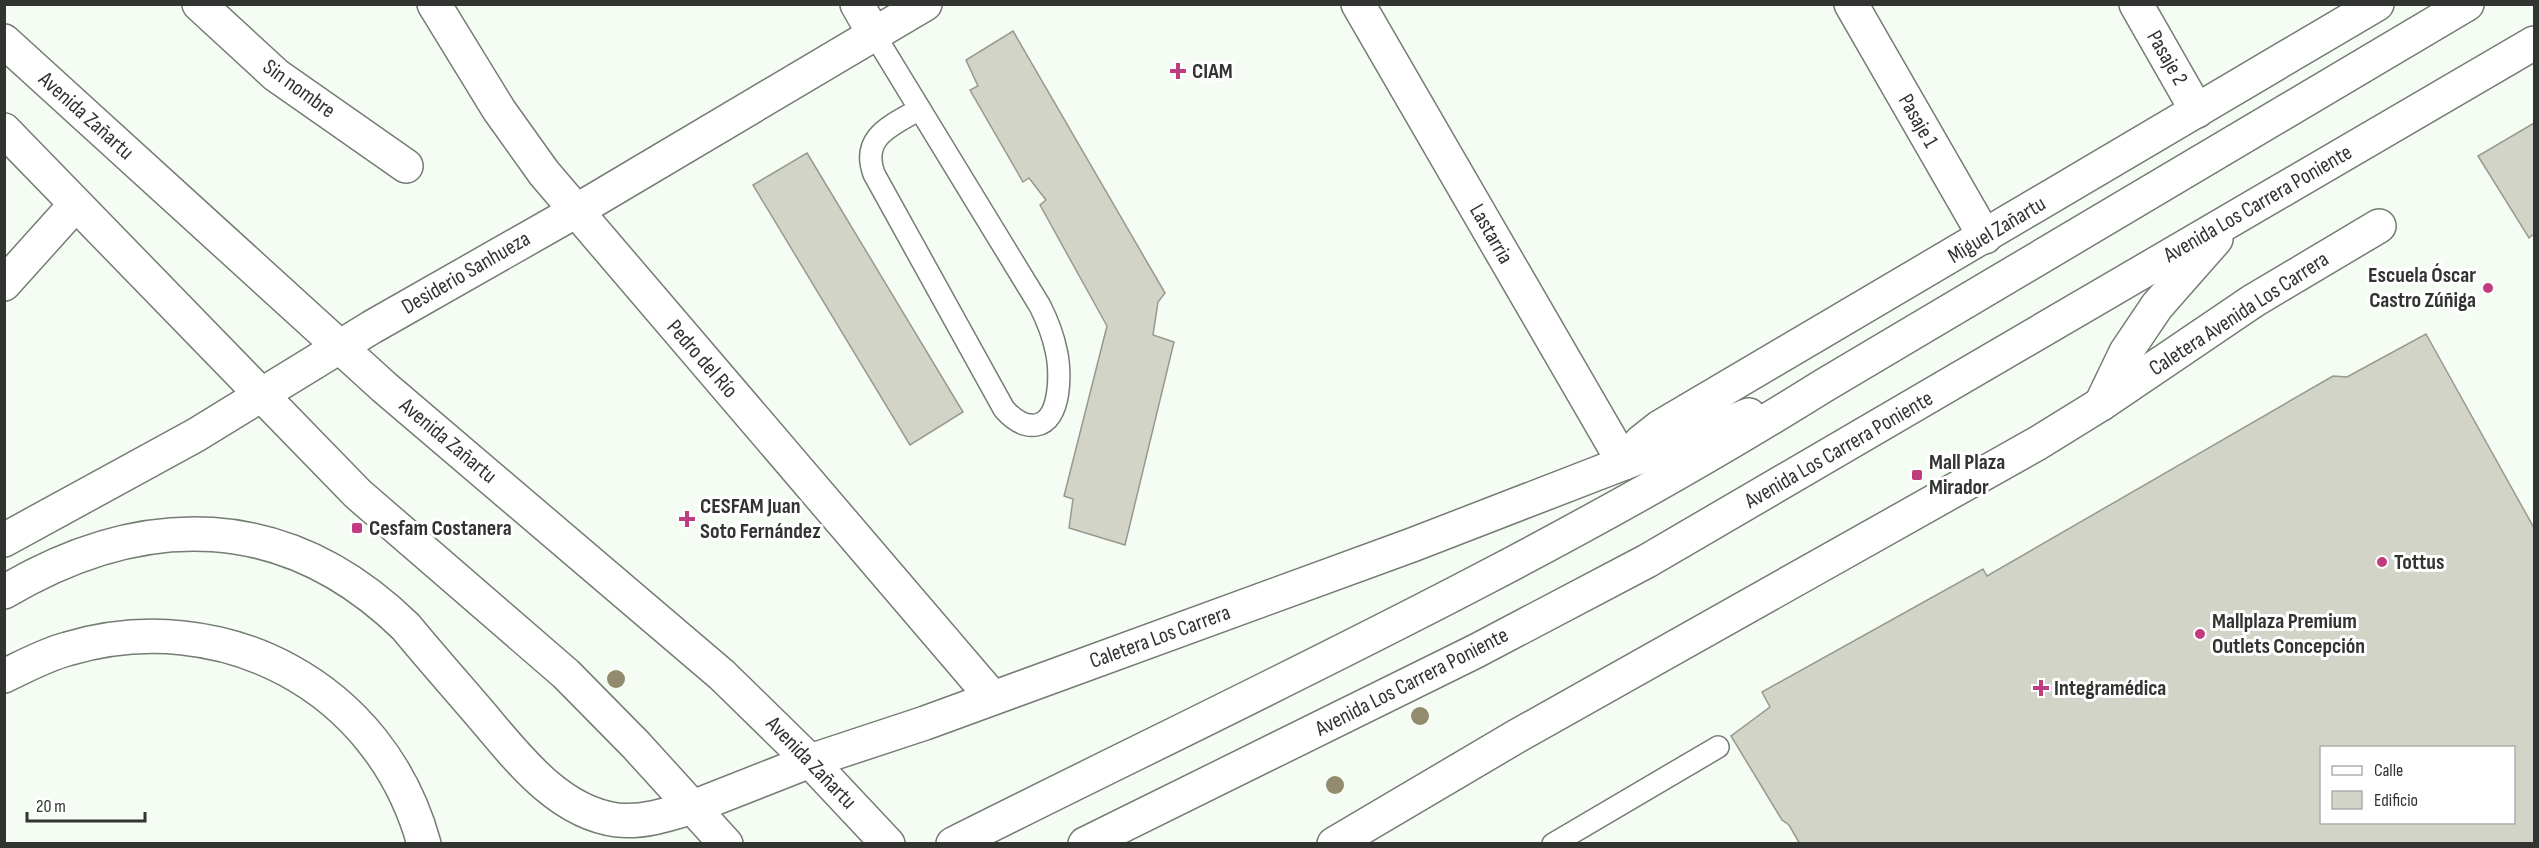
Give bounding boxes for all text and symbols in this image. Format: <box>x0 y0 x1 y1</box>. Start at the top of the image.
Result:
street label: Pasaje 2 <box>2141 26 2193 90</box>
street label: Sin nombre <box>257 54 341 124</box>
place label: CIAM <box>1192 58 1233 85</box>
marker: CIAM <box>1169 62 1187 80</box>
street label: Avenida Zañartu <box>32 66 139 166</box>
street label: Pasaje 1 <box>1892 89 1944 153</box>
street label: Avenida Los Carrera Poniente <box>2158 139 2357 269</box>
street label: Miguel Zañartu <box>1943 190 2051 270</box>
street label: Lastarria <box>1463 199 1519 269</box>
street label: Desiderio Sanhueza <box>397 225 535 321</box>
street label: Caletera Avenida Los Carrera <box>2144 246 2334 382</box>
place label: Escuela Óscar Castro Zúñiga <box>2368 262 2476 314</box>
marker: Escuela Óscar Castro Zúñiga <box>2481 281 2495 295</box>
street label: Pedro del Río <box>661 314 743 404</box>
street label: Avenida Los Carrera Poniente <box>1739 385 1938 515</box>
street label: Avenida Zañartu <box>393 392 502 489</box>
place label: Mall Plaza Mirador <box>1929 449 2005 501</box>
marker: Mall Plaza Mirador <box>1910 468 1924 482</box>
place label: CESFAM Juan Soto Fernández <box>700 493 821 545</box>
marker: CESFAM Juan Soto Fernández <box>678 510 696 528</box>
place label: Cesfam Costanera <box>369 515 512 542</box>
marker: Cesfam Costanera <box>350 521 364 535</box>
place label: Tottus <box>2394 549 2444 576</box>
marker: Tottus <box>2375 555 2389 569</box>
street label: Caletera Los Carrera <box>1086 599 1234 675</box>
place label: Mallplaza Premium Outlets Concepción <box>2212 608 2365 660</box>
street label: Avenida Los Carrera Poniente <box>1310 622 1513 743</box>
marker: Mallplaza Premium Outlets Concepción <box>2193 627 2207 641</box>
place label: Integramédica <box>2054 675 2166 702</box>
marker: Integramédica <box>2032 679 2050 697</box>
street label: Avenida Zañartu <box>759 710 862 815</box>
legend <box>2320 746 2515 824</box>
text: Calle <box>2374 760 2403 781</box>
scale bar <box>27 785 146 823</box>
text: Edificio <box>2374 790 2418 811</box>
text: 20 m <box>36 796 66 817</box>

